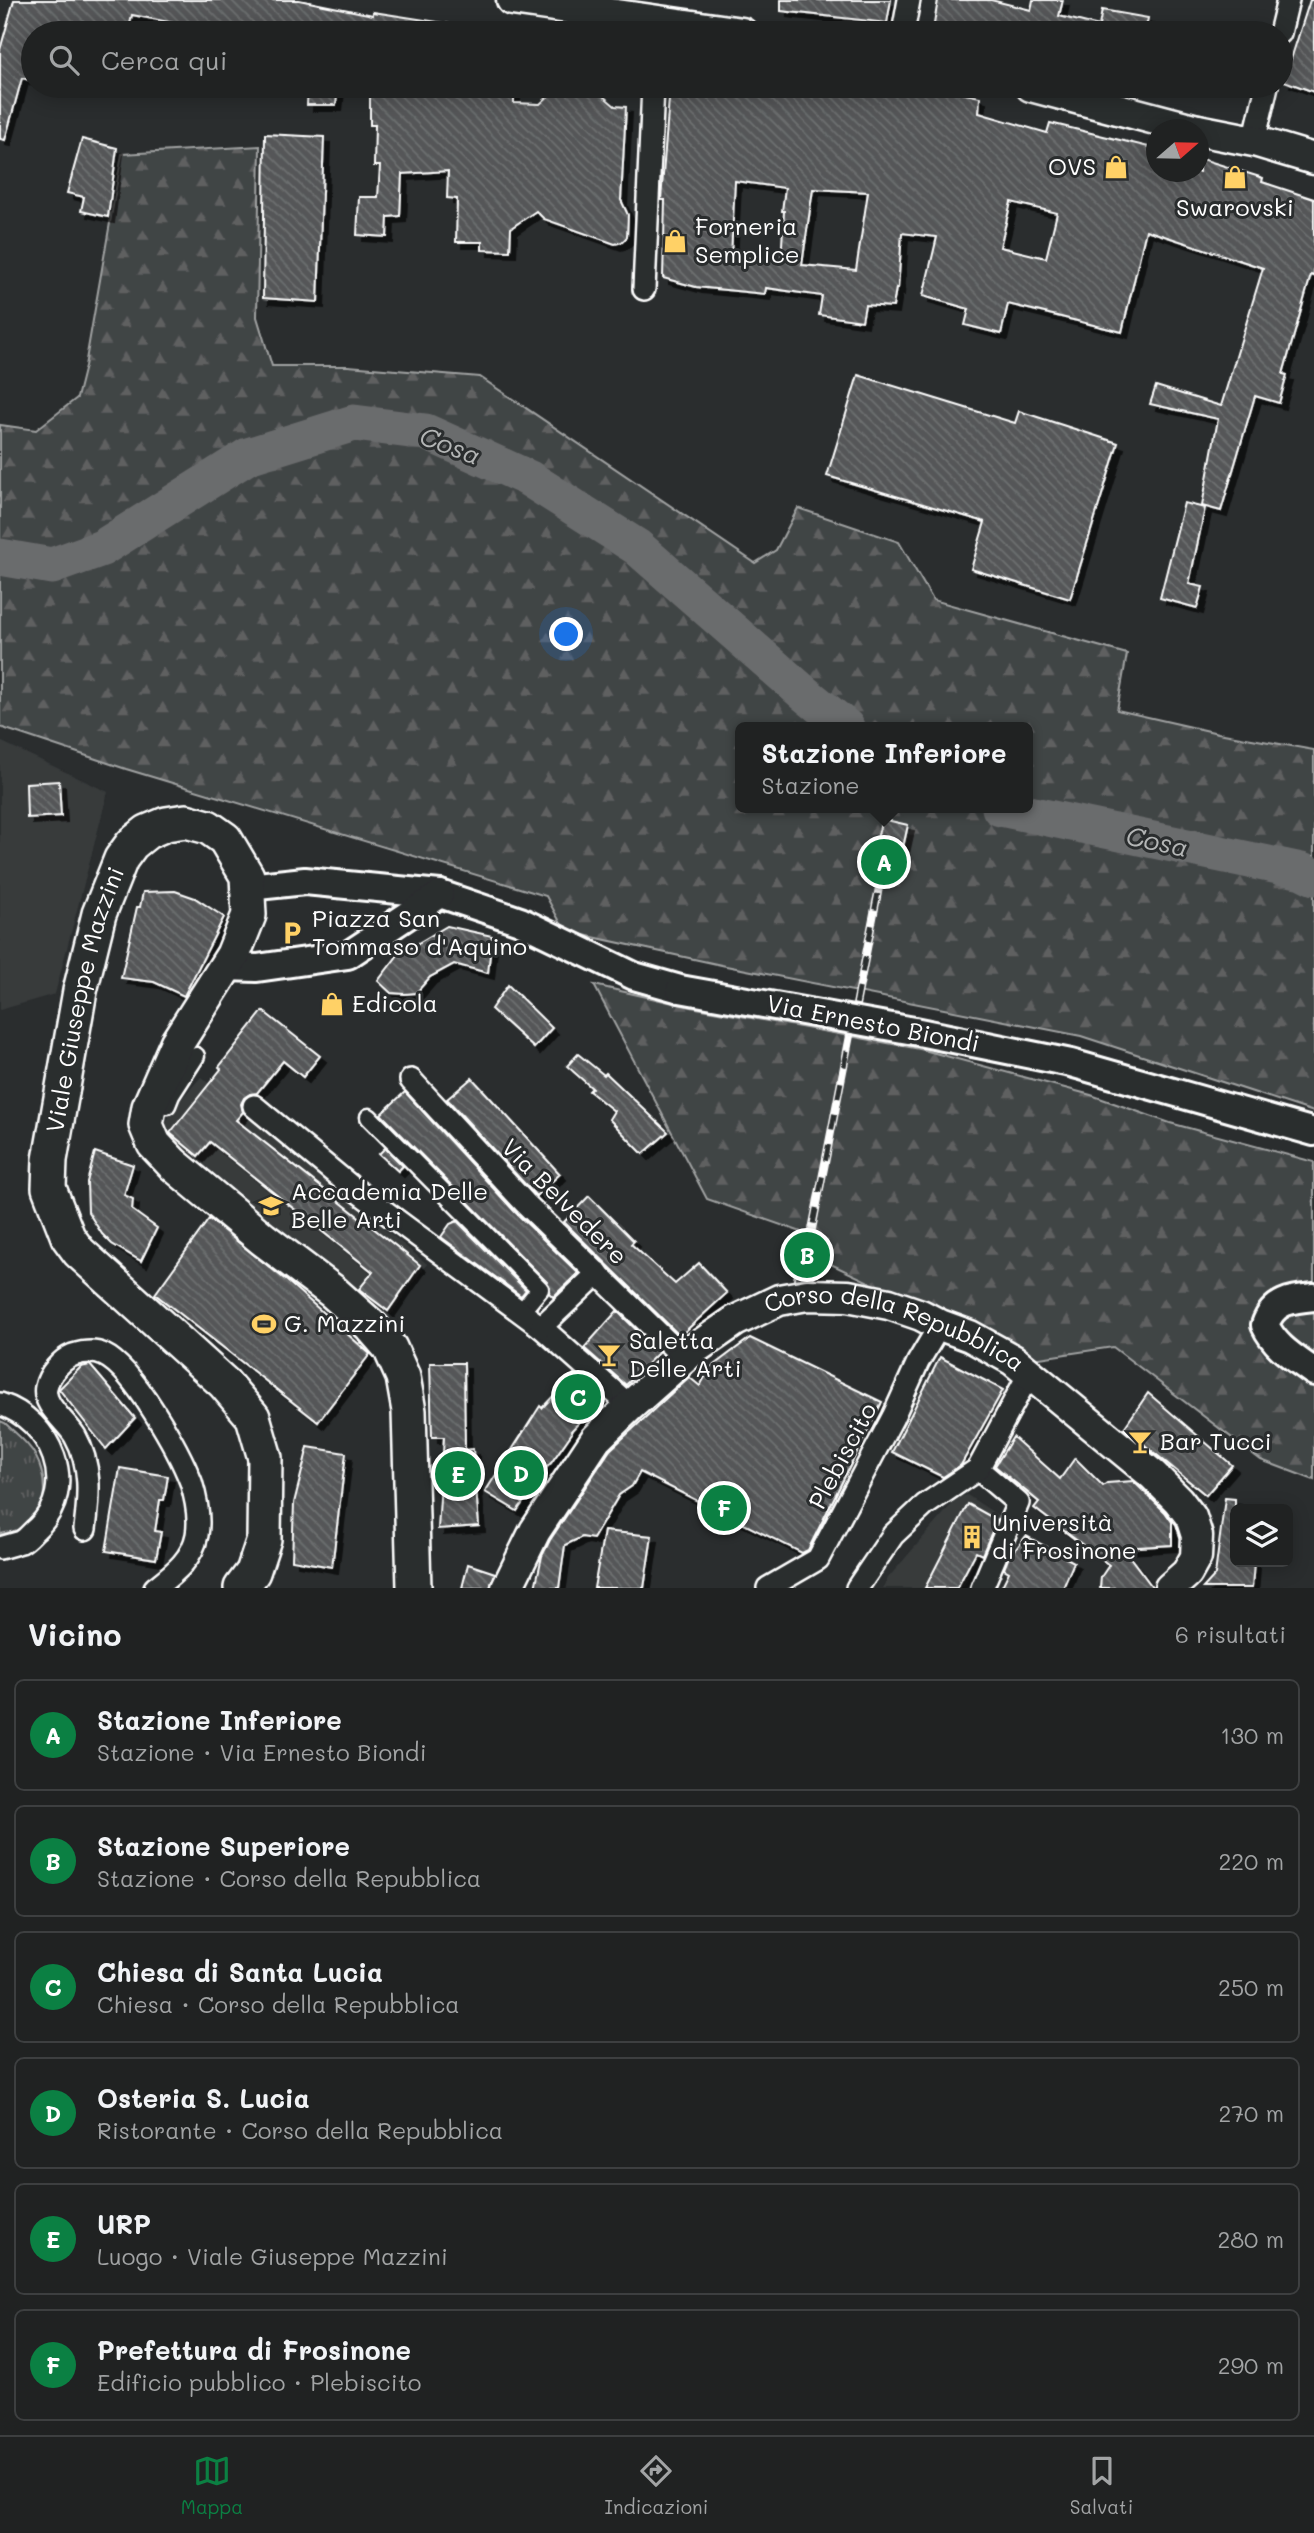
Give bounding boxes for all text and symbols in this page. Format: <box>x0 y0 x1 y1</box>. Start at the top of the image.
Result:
search box <box>21 21 1293 98</box>
icon: search <box>45 41 83 79</box>
text: Cerca qui <box>101 43 227 77</box>
north arrow <box>1146 119 1209 182</box>
place label: OVS <box>1048 150 1096 181</box>
shop icon: OVS <box>1102 153 1130 181</box>
shop icon: Swarovski <box>1221 163 1249 191</box>
place label: Swarovski <box>1176 191 1294 222</box>
place label: Forneria Semplice <box>695 210 800 269</box>
shop icon: Forneria Semplice <box>661 227 689 255</box>
water label: Cosa <box>415 418 486 472</box>
your location <box>549 617 583 651</box>
popup <box>735 722 1033 813</box>
text: Stazione Inferiore <box>762 736 1006 770</box>
text: Stazione <box>762 770 859 800</box>
water label: Cosa <box>1123 818 1191 864</box>
pin: A <box>861 836 907 888</box>
street label: Viale Giuseppe Mazzini <box>38 862 130 1135</box>
place label: Piazza San Tommaso d'Aquino <box>312 902 527 961</box>
parking icon: Piazza San Tommaso d'Aquino <box>278 919 306 947</box>
place label: Edicola <box>352 987 438 1018</box>
street label: Via Ernesto Biondi <box>764 987 982 1058</box>
shop icon: Edicola <box>318 990 346 1018</box>
street label: Via Belvedere <box>496 1131 635 1270</box>
place label: Accademia Delle Belle Arti <box>291 1175 488 1234</box>
school or university icon: Accademia Delle Belle Arti <box>257 1192 285 1220</box>
pin: B <box>784 1229 830 1281</box>
street label: Corso della Repubblica <box>758 1278 1032 1377</box>
place label: G. Mazzini <box>284 1307 405 1338</box>
sports icon: G. Mazzini <box>250 1310 278 1338</box>
place label: Saletta Delle Arti <box>629 1324 742 1383</box>
bar icon: Saletta Delle Arti <box>595 1341 623 1369</box>
pin: C <box>555 1371 601 1423</box>
street label: Plebiscito <box>801 1397 883 1514</box>
place label: Bar Tucci <box>1160 1425 1272 1456</box>
bar icon: Bar Tucci <box>1126 1428 1154 1456</box>
pin: D <box>498 1447 544 1499</box>
pin: E <box>435 1448 481 1500</box>
pin: F <box>701 1482 747 1534</box>
map controls <box>1230 1504 1293 1567</box>
button: layers <box>1230 1504 1293 1567</box>
place label: Università di Frosinone <box>992 1506 1137 1565</box>
building icon: Università di Frosinone <box>958 1523 986 1551</box>
text: Vicino <box>28 1614 122 1654</box>
text: 6 risultati <box>1175 1619 1286 1649</box>
text: Stazione Inferiore <box>97 1703 342 1737</box>
text: A <box>45 1720 61 1750</box>
text: 130 m <box>1220 1720 1284 1750</box>
text: Stazione · Via Ernesto Biondi <box>97 1737 426 1767</box>
text: Stazione Superiore <box>97 1829 350 1863</box>
text: B <box>45 1846 61 1876</box>
text: 220 m <box>1218 1846 1284 1876</box>
text: Stazione · Corso della Repubblica <box>97 1863 481 1893</box>
text: Chiesa di Santa Lucia <box>97 1955 383 1989</box>
text: C <box>44 1972 62 2002</box>
text: 250 m <box>1218 1972 1284 2002</box>
text: Chiesa · Corso della Repubblica <box>97 1989 459 2019</box>
text: Osteria S. Lucia <box>97 2081 310 2115</box>
text: D <box>45 2098 61 2128</box>
text: 270 m <box>1219 2098 1284 2128</box>
text: Ristorante · Corso della Repubblica <box>97 2115 503 2145</box>
text: URP <box>97 2207 151 2241</box>
text: E <box>46 2224 60 2254</box>
text: 280 m <box>1217 2224 1284 2254</box>
text: Luogo · Viale Giuseppe Mazzini <box>97 2241 448 2271</box>
text: Prefettura di Frosinone <box>97 2333 411 2367</box>
text: F <box>46 2350 60 2380</box>
text: 290 m <box>1218 2350 1284 2380</box>
text: Edificio pubblico · Plebiscito <box>97 2367 421 2397</box>
tab: Mappa <box>181 2452 243 2519</box>
tab: Indicazioni <box>605 2452 708 2519</box>
tab: Salvati <box>1070 2452 1133 2519</box>

